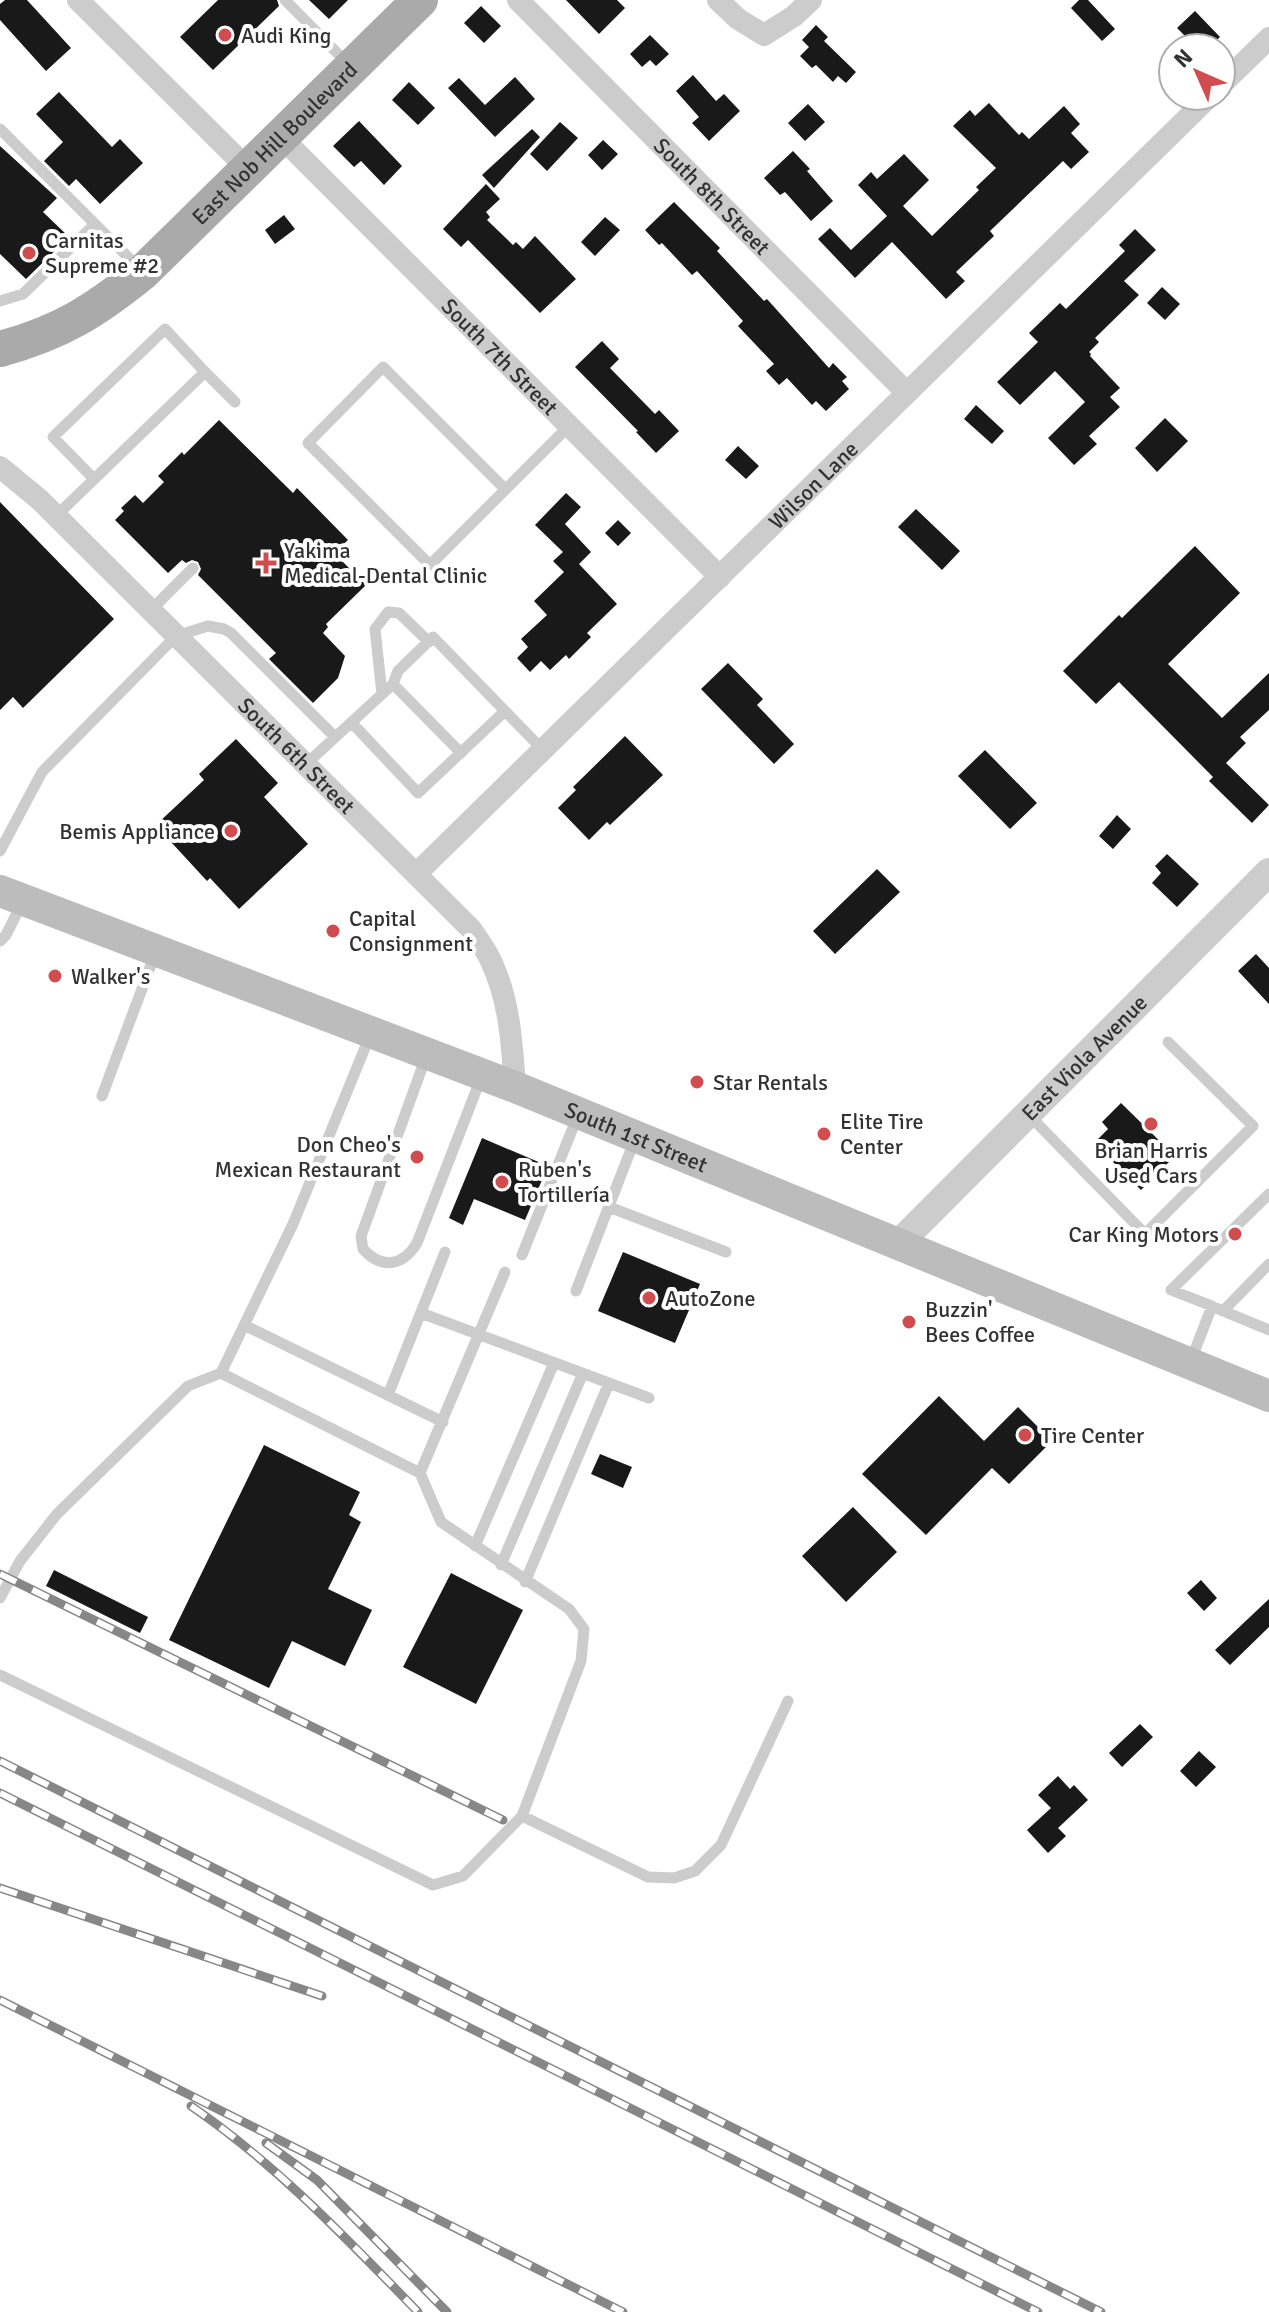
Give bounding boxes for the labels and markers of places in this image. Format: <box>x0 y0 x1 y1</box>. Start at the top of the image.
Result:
place label: Audi King <box>241 22 331 49</box>
marker: Audi King <box>216 26 234 44</box>
place label: Carnitas Supreme #2 <box>45 227 159 279</box>
marker: Carnitas Supreme #2 <box>20 244 38 262</box>
place label: Yakima Medical-Dental Clinic <box>284 537 487 589</box>
marker: Yakima Medical-Dental Clinic <box>255 552 277 574</box>
place label: Bemis Appliance <box>59 818 215 845</box>
marker: Bemis Appliance <box>222 822 240 840</box>
place label: Capital Consignment <box>349 905 473 957</box>
marker: Capital Consignment <box>324 922 342 940</box>
place label: Walker's <box>71 963 150 990</box>
marker: Walker's <box>46 967 64 985</box>
place label: Star Rentals <box>713 1069 828 1096</box>
marker: Star Rentals <box>688 1073 706 1091</box>
place label: Elite Tire Center <box>840 1108 923 1160</box>
marker: Brian Harris Used Cars <box>1142 1115 1160 1133</box>
marker: Elite Tire Center <box>815 1125 833 1143</box>
place label: Don Cheo's Mexican Restaurant <box>214 1131 401 1183</box>
place label: Brian Harris Used Cars <box>1094 1137 1208 1189</box>
marker: Don Cheo's Mexican Restaurant <box>408 1148 426 1166</box>
place label: Ruben's Tortillería <box>518 1156 610 1208</box>
marker: Ruben's Tortillería <box>493 1173 511 1191</box>
place label: Car King Motors <box>1069 1221 1219 1248</box>
marker: Car King Motors <box>1226 1225 1244 1243</box>
place label: AutoZone <box>665 1285 755 1312</box>
marker: AutoZone <box>640 1289 658 1307</box>
place label: Buzzin' Bees Coffee <box>925 1296 1035 1348</box>
marker: Buzzin' Bees Coffee <box>900 1313 918 1331</box>
place label: Tire Center <box>1041 1422 1144 1449</box>
marker: Tire Center <box>1016 1426 1034 1444</box>

